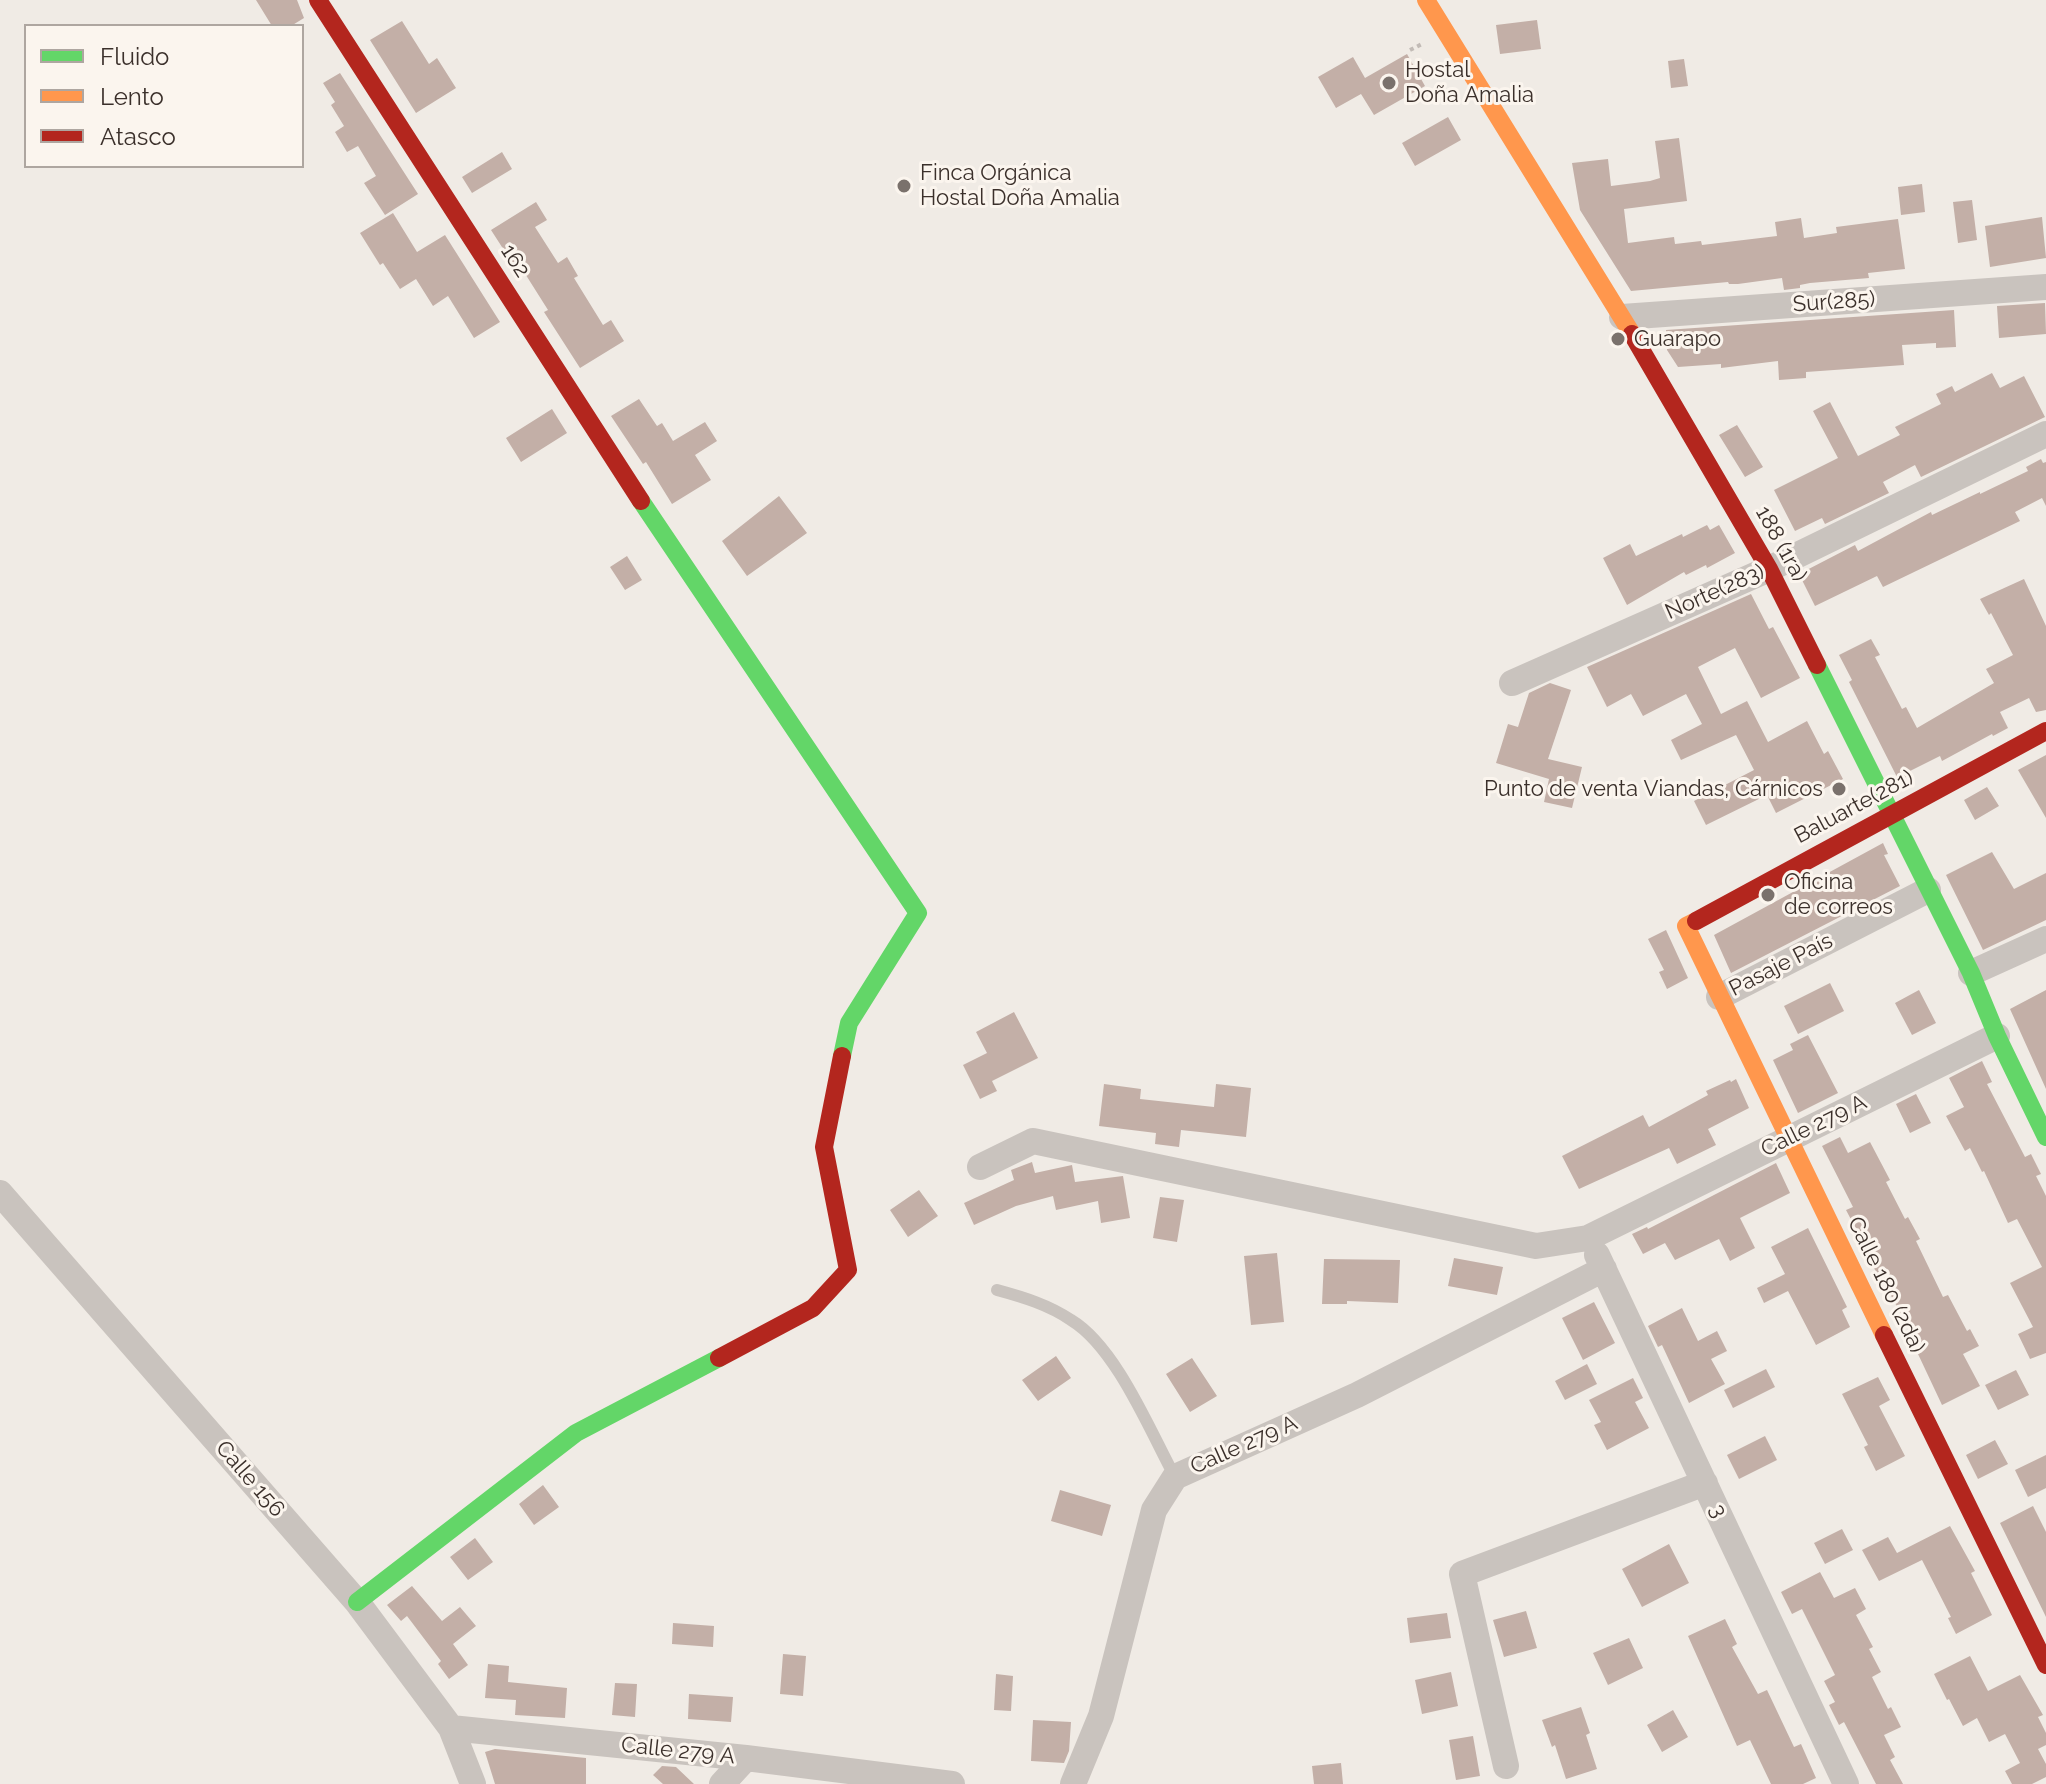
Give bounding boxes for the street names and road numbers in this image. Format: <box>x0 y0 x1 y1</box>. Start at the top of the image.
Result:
street label: 162 <box>495 239 535 283</box>
street label: Sur(285) <box>1792 286 1876 318</box>
street label: 188 (1ra) <box>1750 502 1812 586</box>
street label: Norte(283) <box>1661 558 1769 626</box>
street label: Baluarte(281) <box>1790 765 1918 849</box>
street label: Pasaje País <box>1725 928 1837 1002</box>
street label: Calle 279 A <box>1757 1089 1871 1163</box>
street label: Calle 180 (2da) <box>1842 1213 1930 1357</box>
street label: Calle 279 A <box>1187 1410 1301 1480</box>
street label: Calle 156 <box>210 1436 290 1522</box>
street label: 3 <box>1704 1500 1732 1522</box>
street label: Calle 279 A <box>620 1732 736 1770</box>

